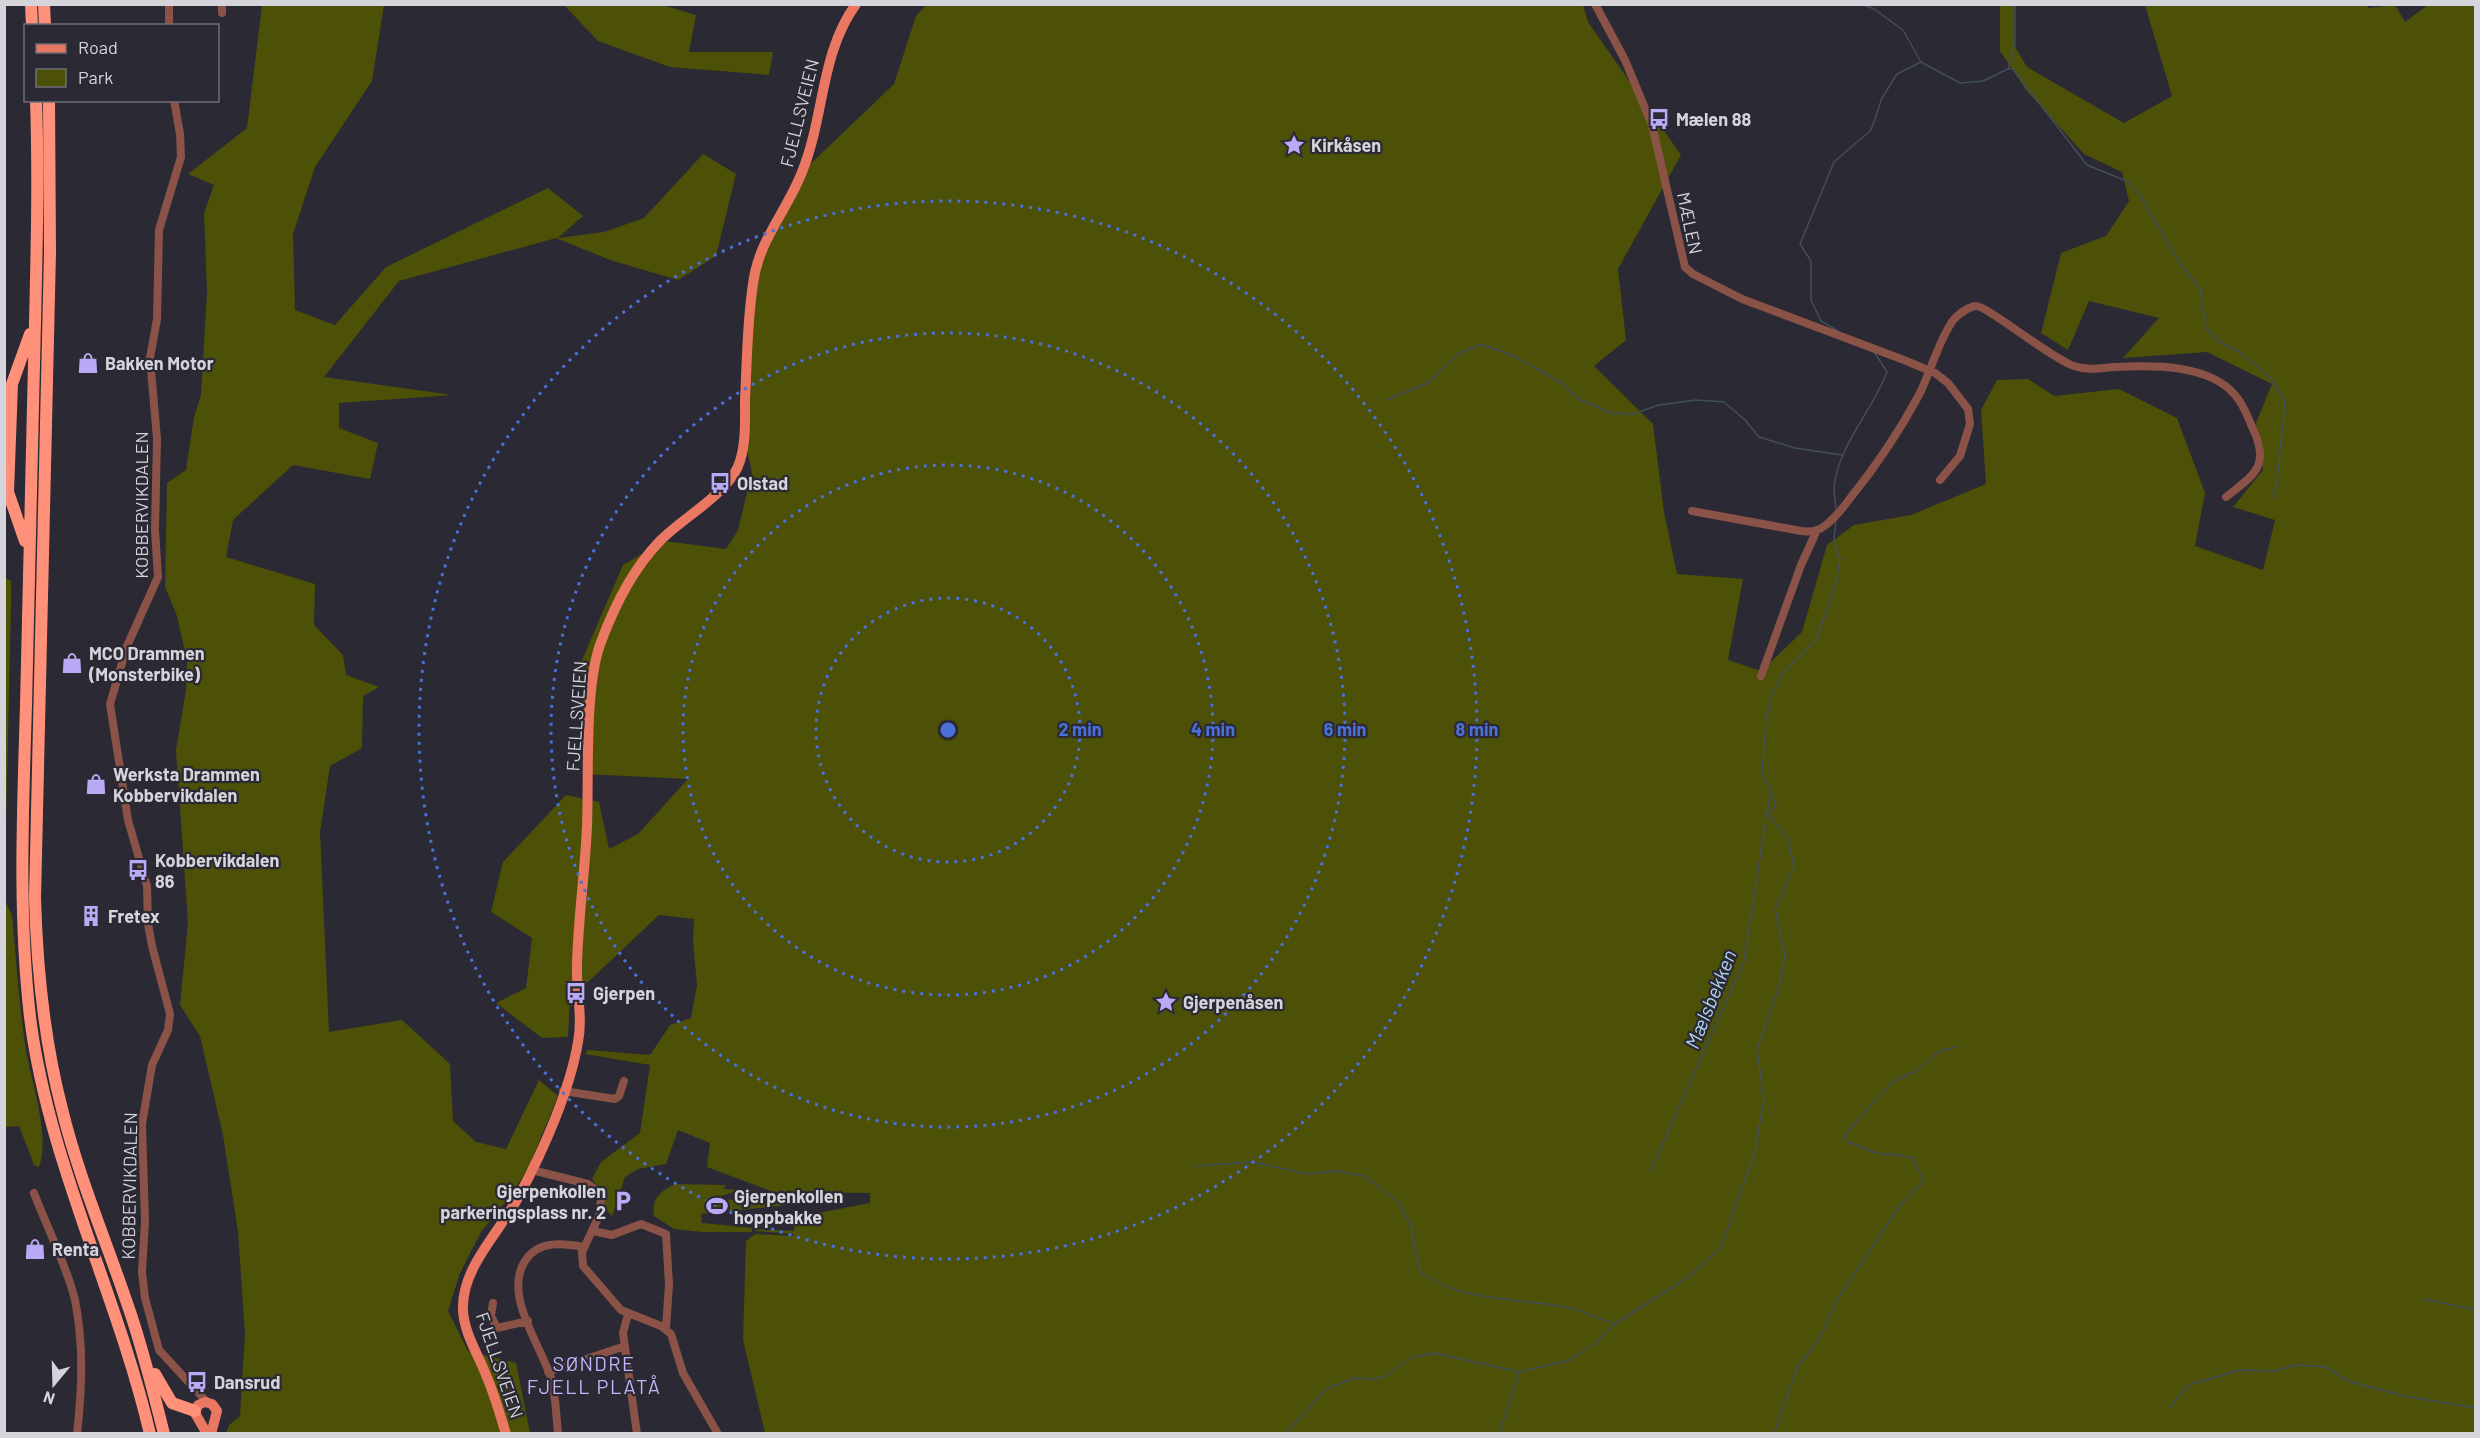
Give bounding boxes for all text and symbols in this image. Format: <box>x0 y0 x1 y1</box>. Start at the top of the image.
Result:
legend <box>24 24 219 102</box>
text: Road <box>78 36 118 58</box>
street label: FJELLSVEIEN <box>775 57 823 169</box>
text: Park <box>78 66 113 88</box>
bus stop icon: Mælen 88 <box>1647 107 1671 131</box>
place label: Mælen 88 <box>1676 108 1751 130</box>
place icon: Kirkåsen <box>1282 133 1306 157</box>
place label: Kirkåsen <box>1311 134 1381 156</box>
street label: MÆLEN <box>1673 190 1707 256</box>
shop icon: Bakken Motor <box>76 351 100 375</box>
place label: Bakken Motor <box>105 352 214 374</box>
street label: KOBBERVIKDALEN <box>130 431 152 579</box>
bus stop icon: Olstad <box>708 471 732 495</box>
place label: Olstad <box>737 472 788 494</box>
place label: MCO Drammen (Monsterbike) <box>88 642 205 685</box>
shop icon: MCO Drammen (Monsterbike) <box>60 651 84 675</box>
street label: FJELLSVEIEN <box>561 660 591 772</box>
text: 2 min <box>1058 718 1102 740</box>
text: 4 min <box>1191 718 1235 740</box>
text: 6 min <box>1324 718 1366 740</box>
text: 8 min <box>1456 718 1498 740</box>
centre of rings <box>938 720 958 740</box>
place label: Werksta Drammen Kobbervikdalen <box>113 763 260 806</box>
shop icon: Werksta Drammen Kobbervikdalen <box>84 772 108 796</box>
place label: Kobbervikdalen 86 <box>155 849 279 892</box>
bus stop icon: Kobbervikdalen 86 <box>126 858 150 882</box>
building icon: Fretex <box>79 904 103 928</box>
place label: Fretex <box>108 905 160 927</box>
water label: Mælsbekken <box>1679 946 1741 1052</box>
bus stop icon: Gjerpen <box>564 981 588 1005</box>
place label: Gjerpen <box>593 982 655 1004</box>
place icon: Gjerpenåsen <box>1154 990 1178 1014</box>
place label: Gjerpenåsen <box>1183 991 1283 1013</box>
street label: KOBBERVIKDALEN <box>117 1112 141 1260</box>
place label: Gjerpenkollen parkeringsplass nr. 2 <box>440 1180 606 1223</box>
place label: Gjerpenkollen hoppbakke <box>734 1185 843 1228</box>
parking icon: Gjerpenkollen parkeringsplass nr. 2 <box>611 1189 635 1213</box>
sports icon: Gjerpenkollen hoppbakke <box>705 1194 729 1218</box>
shop icon: Renta <box>23 1237 47 1261</box>
place label: Renta <box>52 1238 99 1260</box>
street label: FJELLSVEIEN <box>472 1309 528 1421</box>
district label: SØNDRE FJELL PLATÅ <box>527 1351 661 1398</box>
north arrow <box>24 1354 84 1414</box>
bus stop icon: Dansrud <box>185 1370 209 1394</box>
place label: Dansrud <box>214 1371 280 1393</box>
text: N <box>41 1388 57 1409</box>

